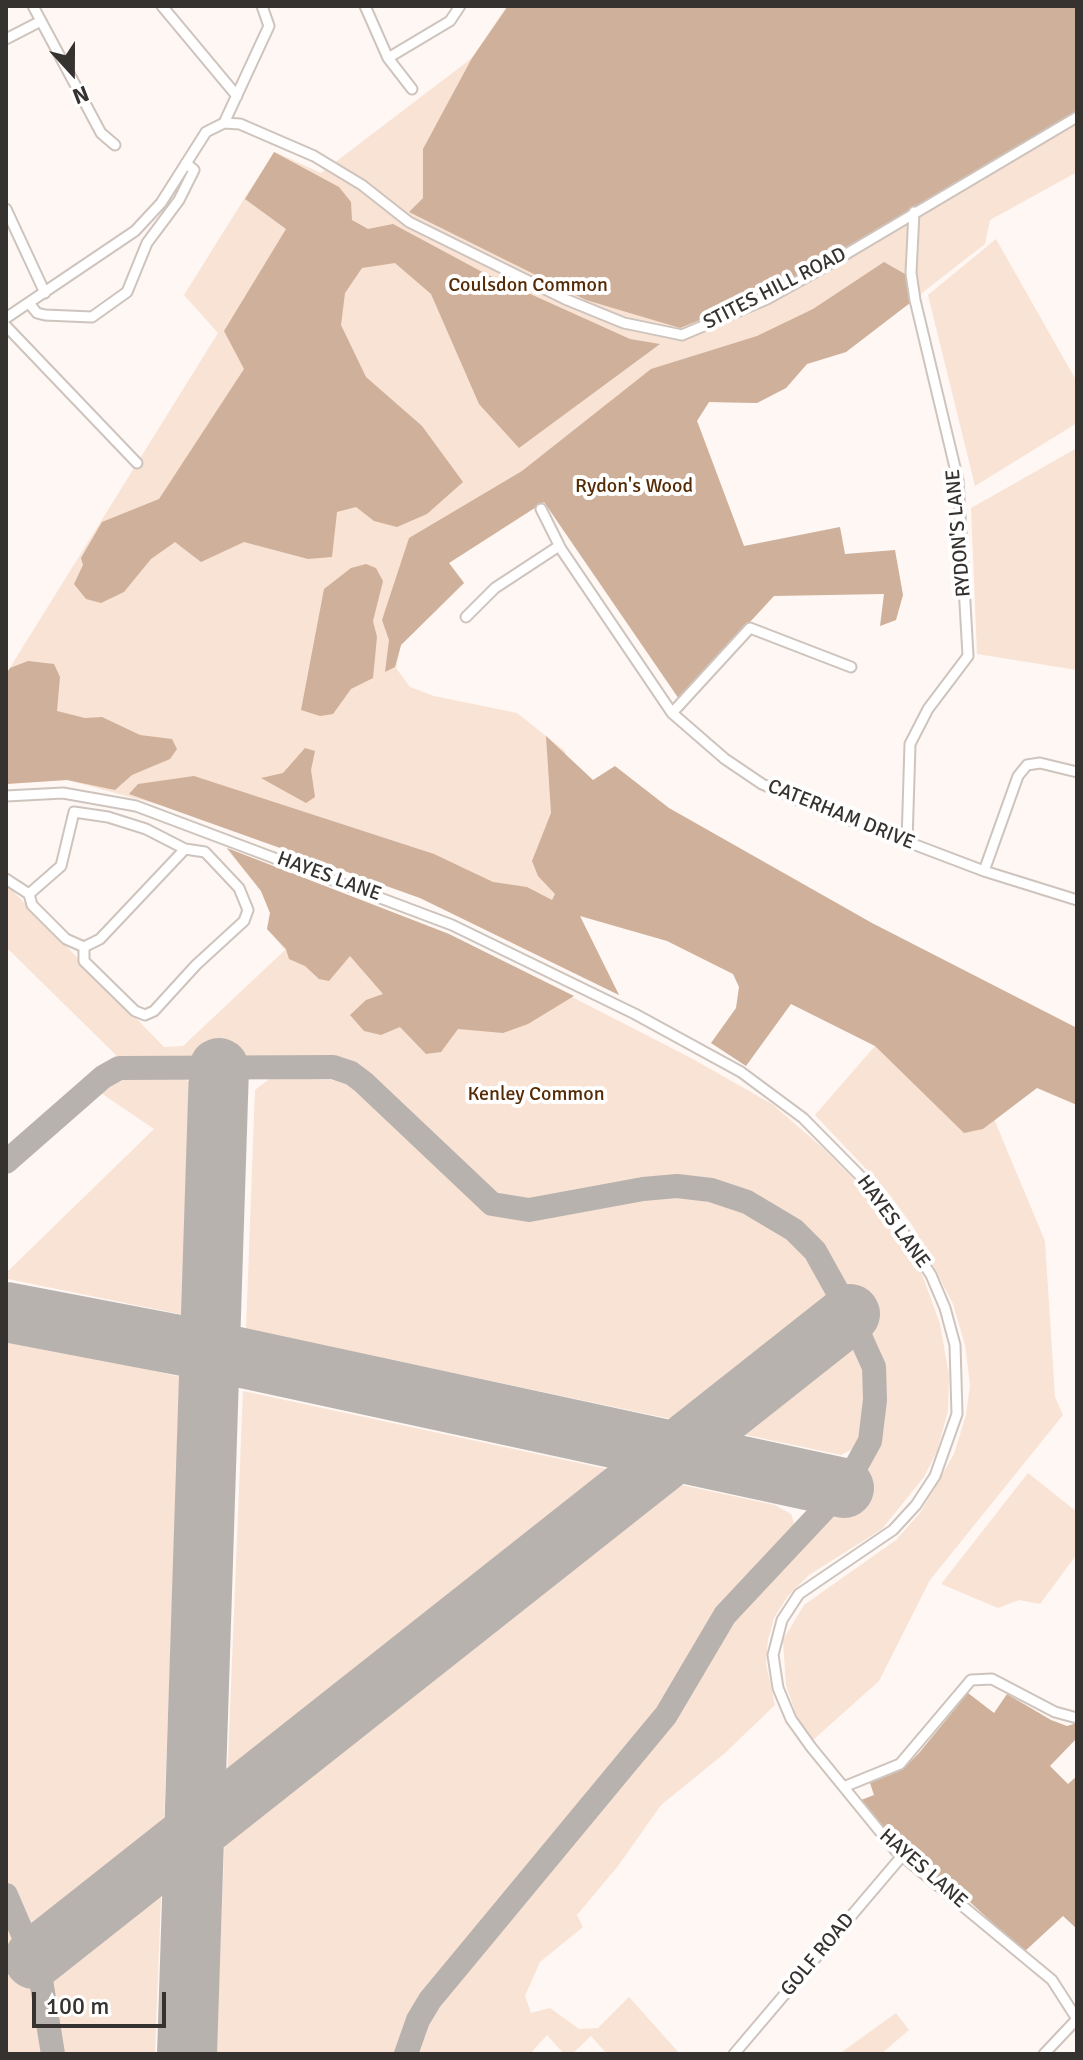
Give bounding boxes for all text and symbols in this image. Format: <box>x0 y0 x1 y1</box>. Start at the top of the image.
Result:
north arrow <box>32 32 112 112</box>
text: N <box>69 80 93 110</box>
street label: STITES HILL ROAD <box>700 243 850 335</box>
park label: Coulsdon Common <box>448 274 608 298</box>
street label: RYDON'S LANE <box>941 468 977 598</box>
park label: Rydon's Wood <box>575 475 693 499</box>
street label: CATERHAM DRIVE <box>764 775 918 855</box>
street label: HAYES LANE <box>274 847 384 907</box>
park label: Kenley Common <box>467 1083 605 1107</box>
street label: HAYES LANE <box>851 1171 935 1273</box>
street label: HAYES LANE <box>874 1824 972 1914</box>
street label: GOLF ROAD <box>776 1909 860 2001</box>
scale bar <box>36 1976 170 2026</box>
text: 100 m <box>46 1991 109 2021</box>

